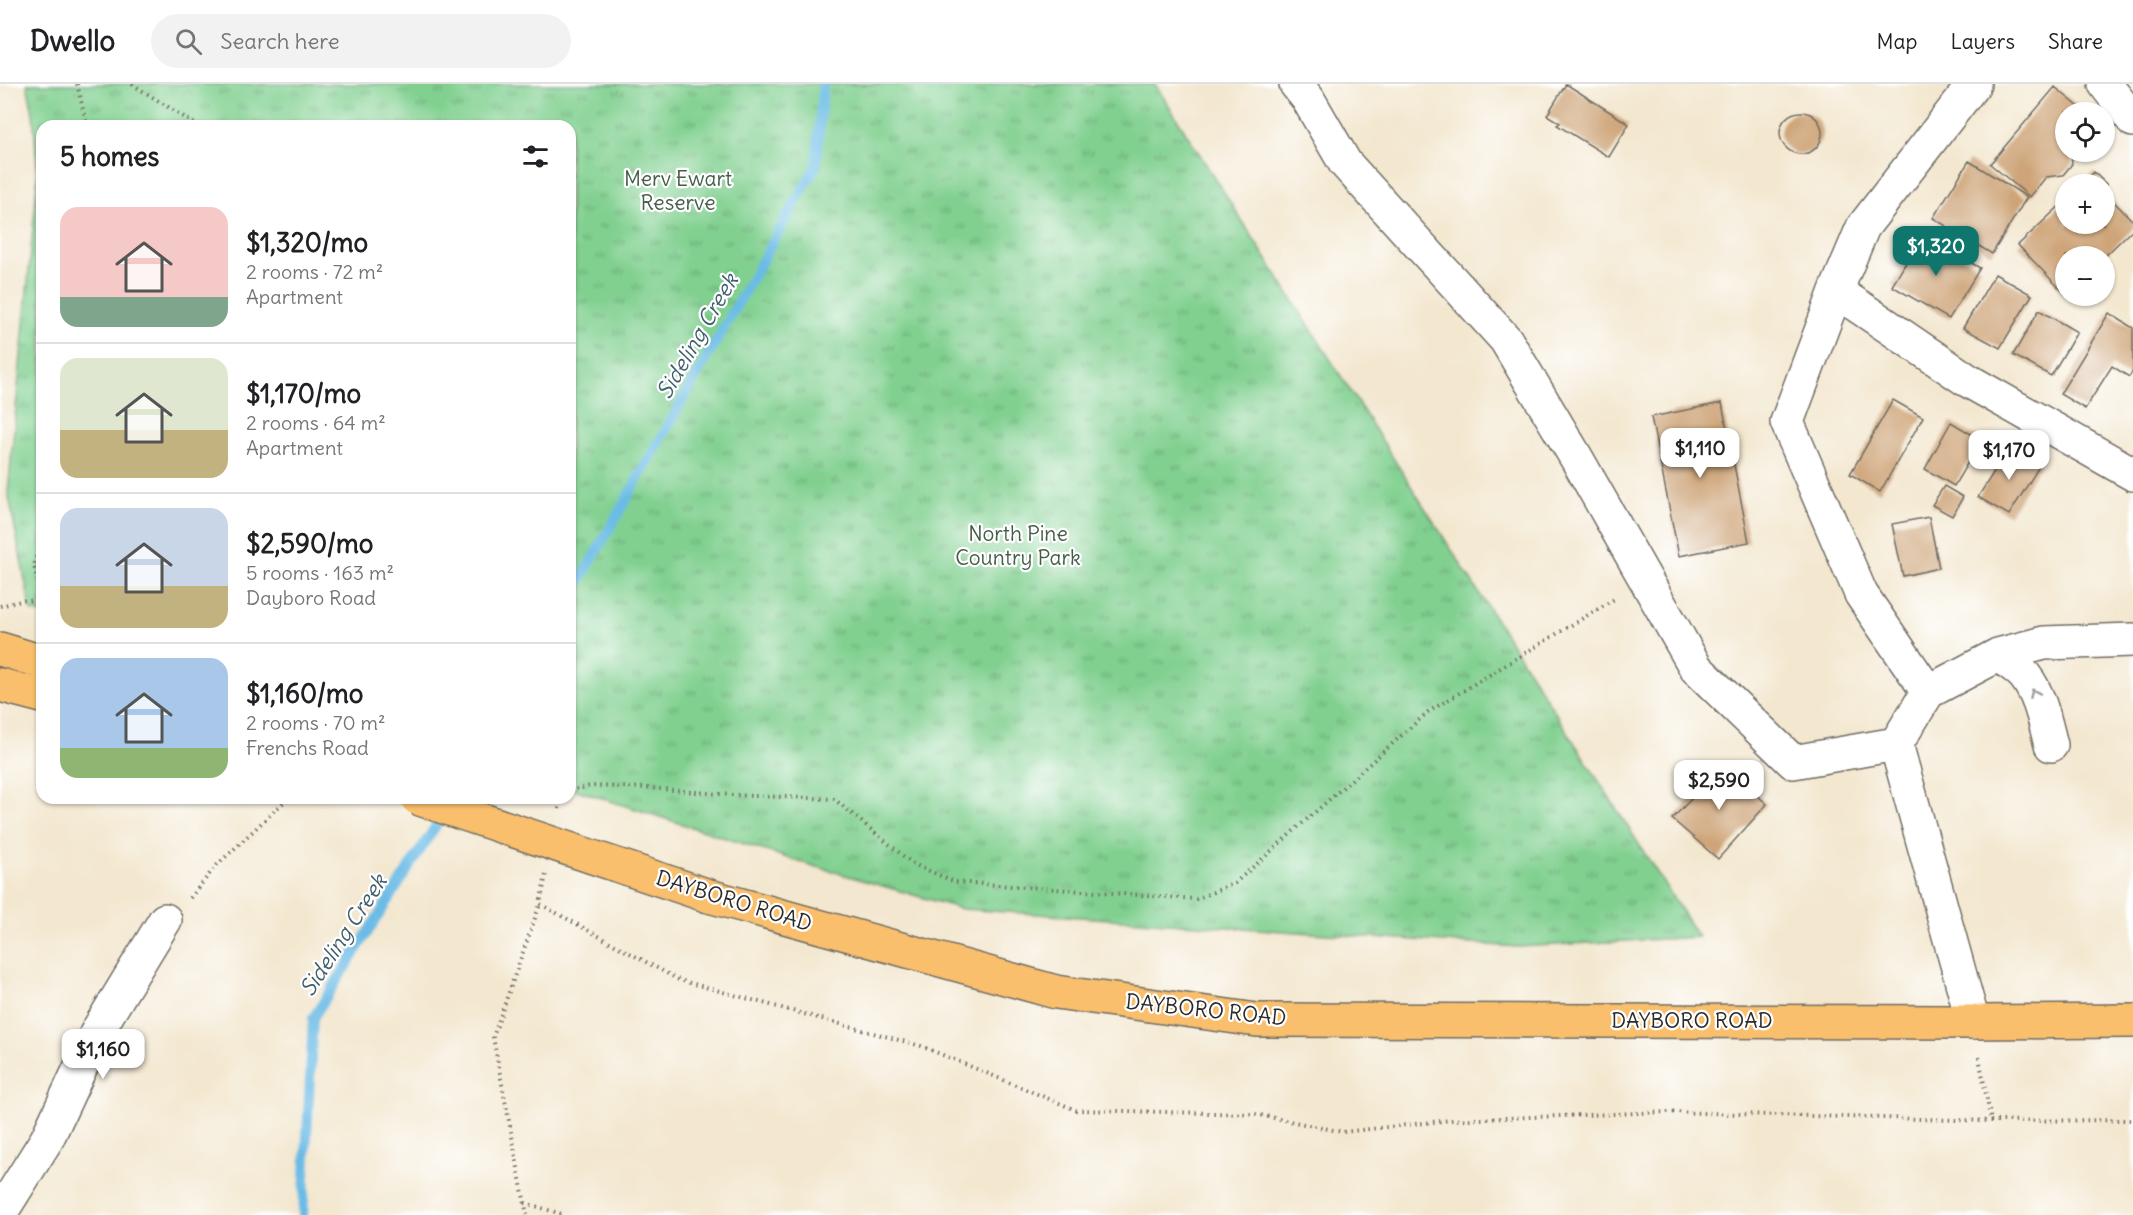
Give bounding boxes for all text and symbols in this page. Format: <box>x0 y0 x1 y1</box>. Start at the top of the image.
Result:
search box <box>151 14 571 68</box>
text: Dwello <box>30 23 115 59</box>
icon: search <box>172 25 205 58</box>
text: Search here <box>220 27 340 55</box>
text: Map <box>1877 28 1917 55</box>
text: Layers <box>1950 28 2015 55</box>
text: Share <box>2048 28 2103 55</box>
map controls <box>2055 102 2115 306</box>
button: locate <box>2055 102 2115 162</box>
text: 5 homes <box>60 140 159 173</box>
icon: filters <box>519 140 552 173</box>
park label: Merv Ewart Reserve <box>624 165 732 216</box>
button: + <box>2055 174 2115 234</box>
text: $1,320/mo <box>246 226 368 259</box>
pin: $1,320 <box>1887 226 1985 277</box>
icon: home <box>108 231 180 303</box>
text: $1,320 <box>1907 233 1965 258</box>
button: − <box>2055 246 2115 306</box>
text: 2 rooms · 72 m² <box>246 259 383 284</box>
water label: Sideling Creek <box>650 267 745 403</box>
text: Apartment <box>246 284 343 309</box>
text: $1,170/mo <box>246 377 361 410</box>
icon: home <box>108 382 180 454</box>
text: 2 rooms · 64 m² <box>246 410 386 435</box>
pin: $1,110 <box>1651 428 1749 479</box>
pin: $1,170 <box>1960 430 2058 481</box>
text: Apartment <box>246 435 343 460</box>
text: $1,110 <box>1674 435 1726 460</box>
text: $1,170 <box>1983 437 2035 462</box>
park label: North Pine Country Park <box>955 520 1081 571</box>
text: $2,590/mo <box>246 527 373 560</box>
icon: home <box>108 532 180 604</box>
text: 5 rooms · 163 m² <box>246 560 394 585</box>
text: Dayboro Road <box>246 585 376 610</box>
text: $1,160/mo <box>246 677 363 710</box>
icon: home <box>108 682 180 754</box>
one-way arrow <box>2029 689 2041 700</box>
text: 2 rooms · 70 m² <box>246 710 386 735</box>
text: Frenchs Road <box>246 735 369 760</box>
pin: $2,590 <box>1670 760 1768 811</box>
text: $2,590 <box>1688 767 1750 792</box>
street label: DAYBORO ROAD <box>653 864 815 937</box>
water label: Sideling Creek <box>293 867 394 1001</box>
street label: DAYBORO ROAD <box>1124 988 1288 1031</box>
street label: DAYBORO ROAD <box>1611 1007 1773 1034</box>
pin: $1,160 <box>54 1029 152 1080</box>
text: $1,160 <box>76 1036 130 1061</box>

